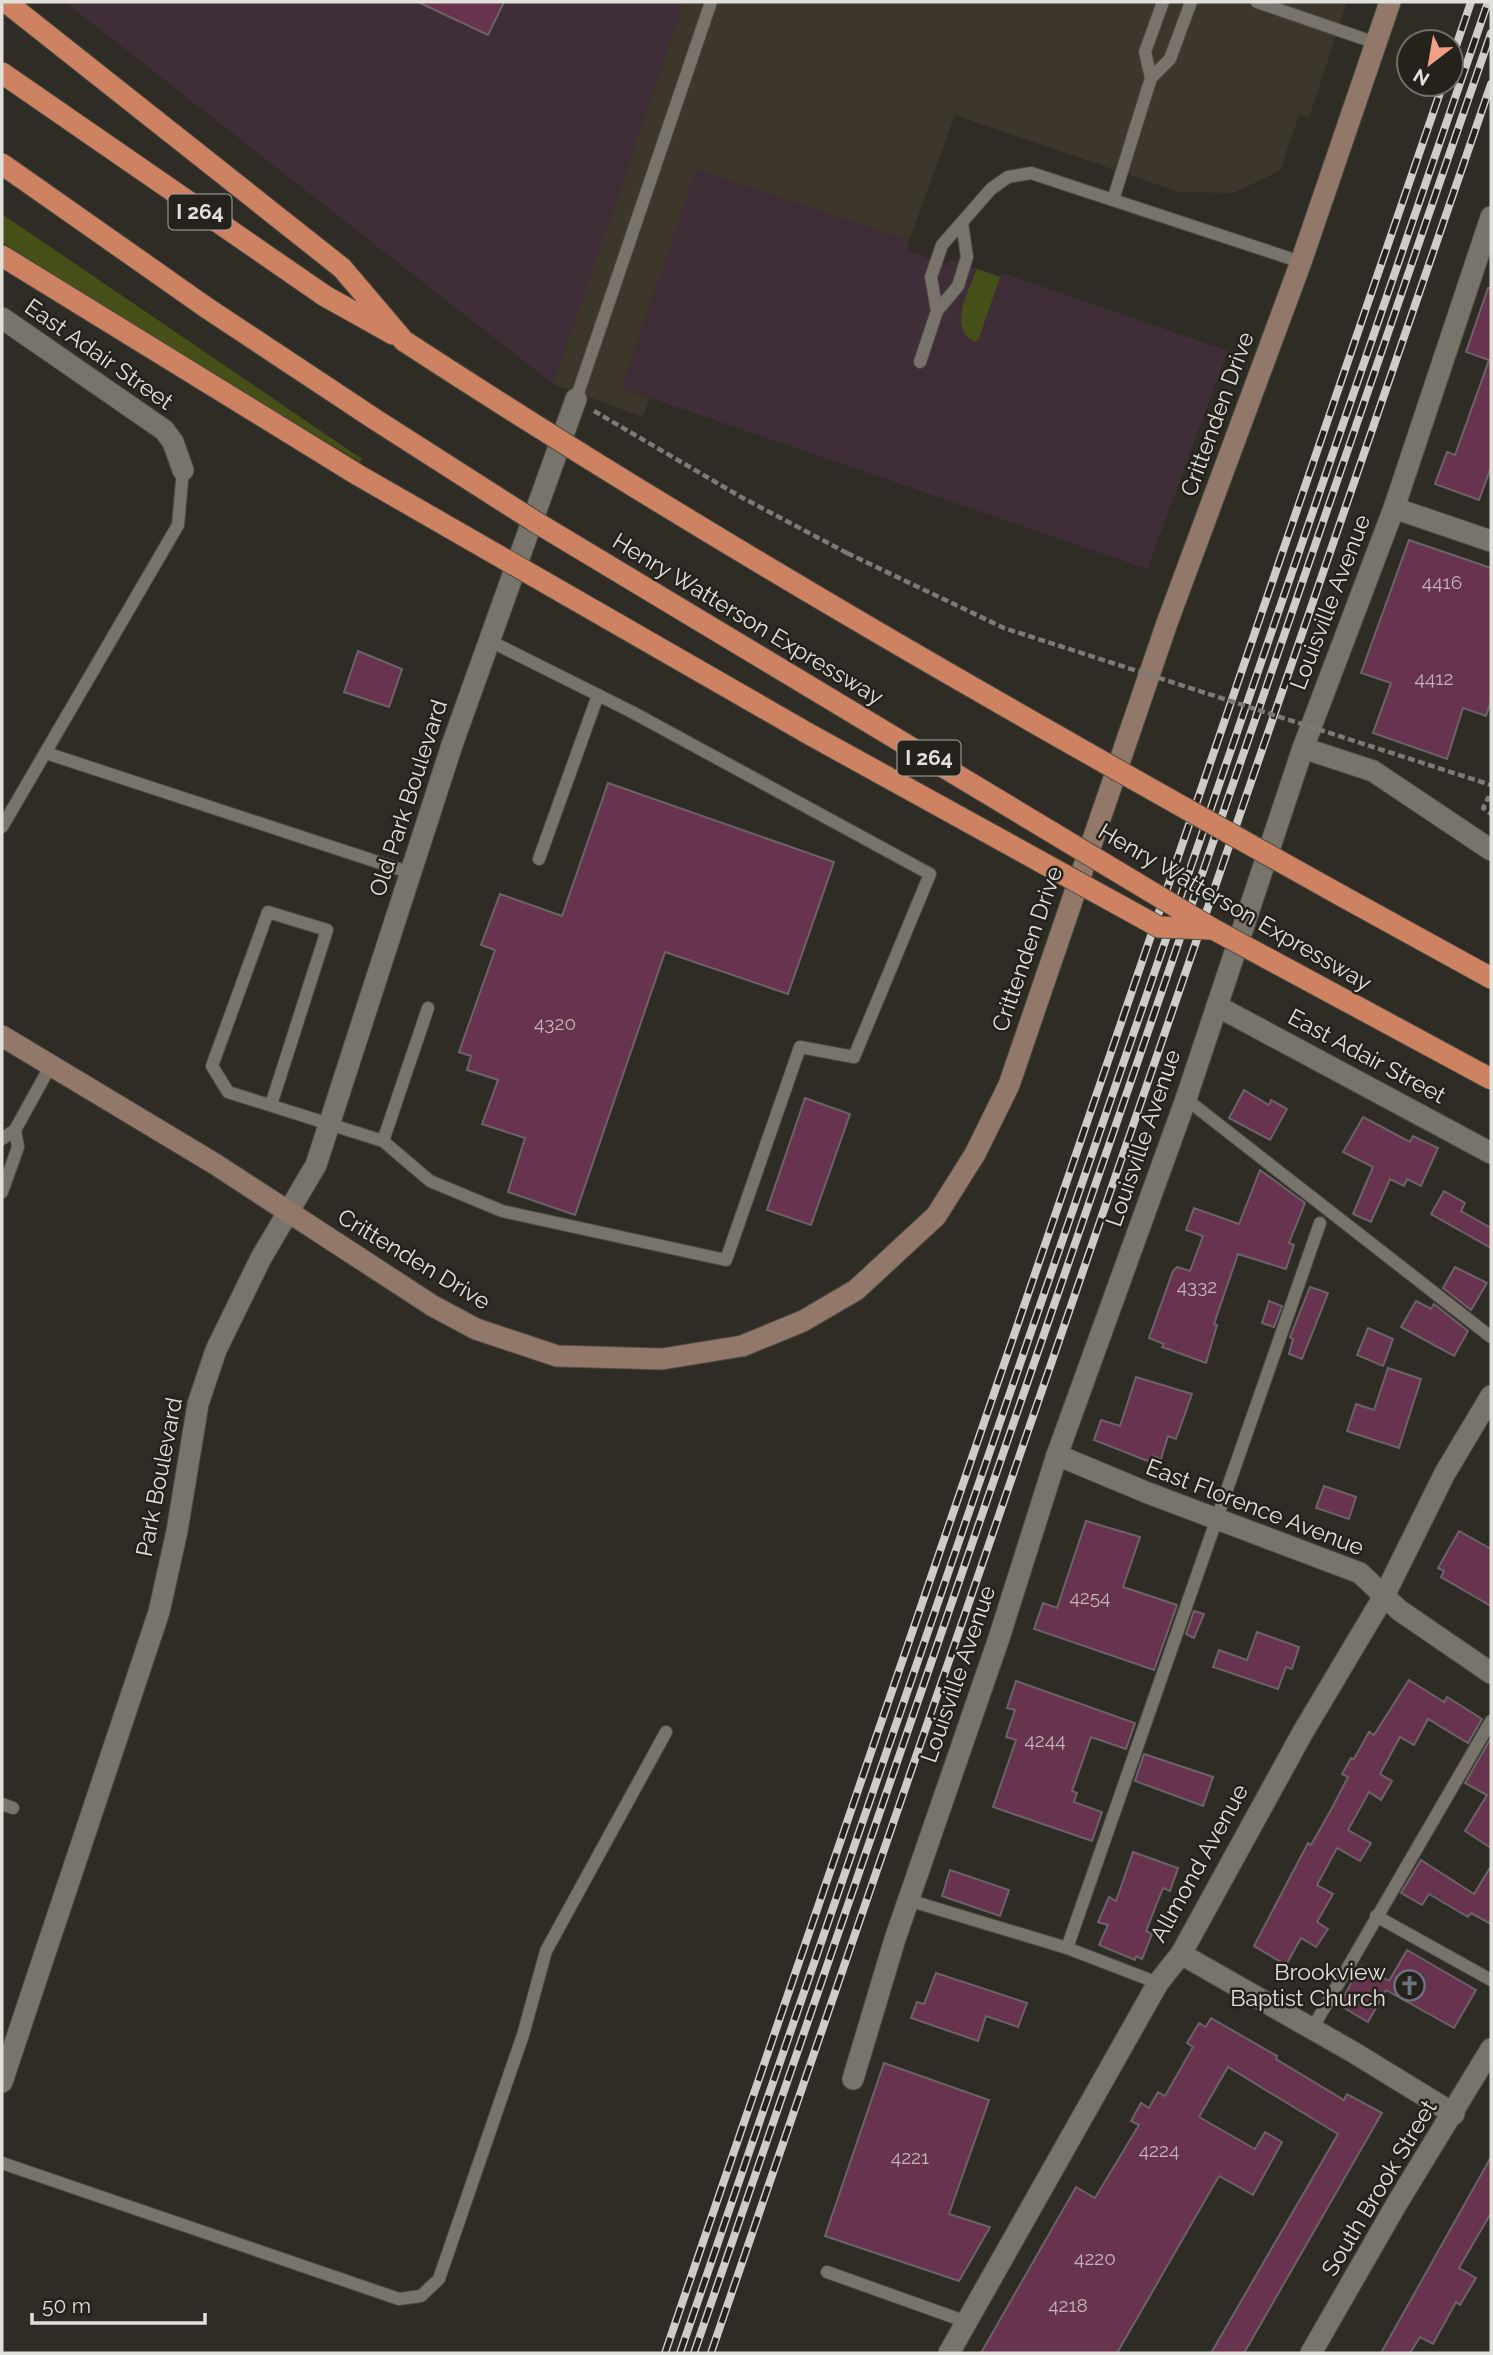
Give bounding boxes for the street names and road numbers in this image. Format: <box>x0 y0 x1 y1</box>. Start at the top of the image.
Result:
road number: I 264 <box>168 194 232 230</box>
street label: East Adair Street <box>20 292 179 415</box>
street label: Crittenden Drive <box>1174 328 1259 500</box>
street label: Louisville Avenue <box>1284 510 1375 693</box>
street label: Henry Watterson Expressway <box>608 527 888 710</box>
street label: Old Park Boulevard <box>363 696 452 900</box>
road number: I 264 <box>898 740 960 776</box>
street label: Henry Watterson Expressway <box>1094 817 1377 996</box>
street label: Crittenden Drive <box>986 863 1067 1035</box>
street label: East Adair Street <box>1284 1003 1451 1109</box>
street label: Louisville Avenue <box>1100 1046 1185 1230</box>
street label: Crittenden Drive <box>333 1202 495 1315</box>
street label: Park Boulevard <box>130 1395 187 1559</box>
street label: East Florence Avenue <box>1142 1453 1368 1561</box>
street label: Louisville Avenue <box>915 1582 1000 1766</box>
street label: Allmond Avenue <box>1144 1779 1253 1946</box>
street label: South Brook Street <box>1315 2095 1442 2281</box>

